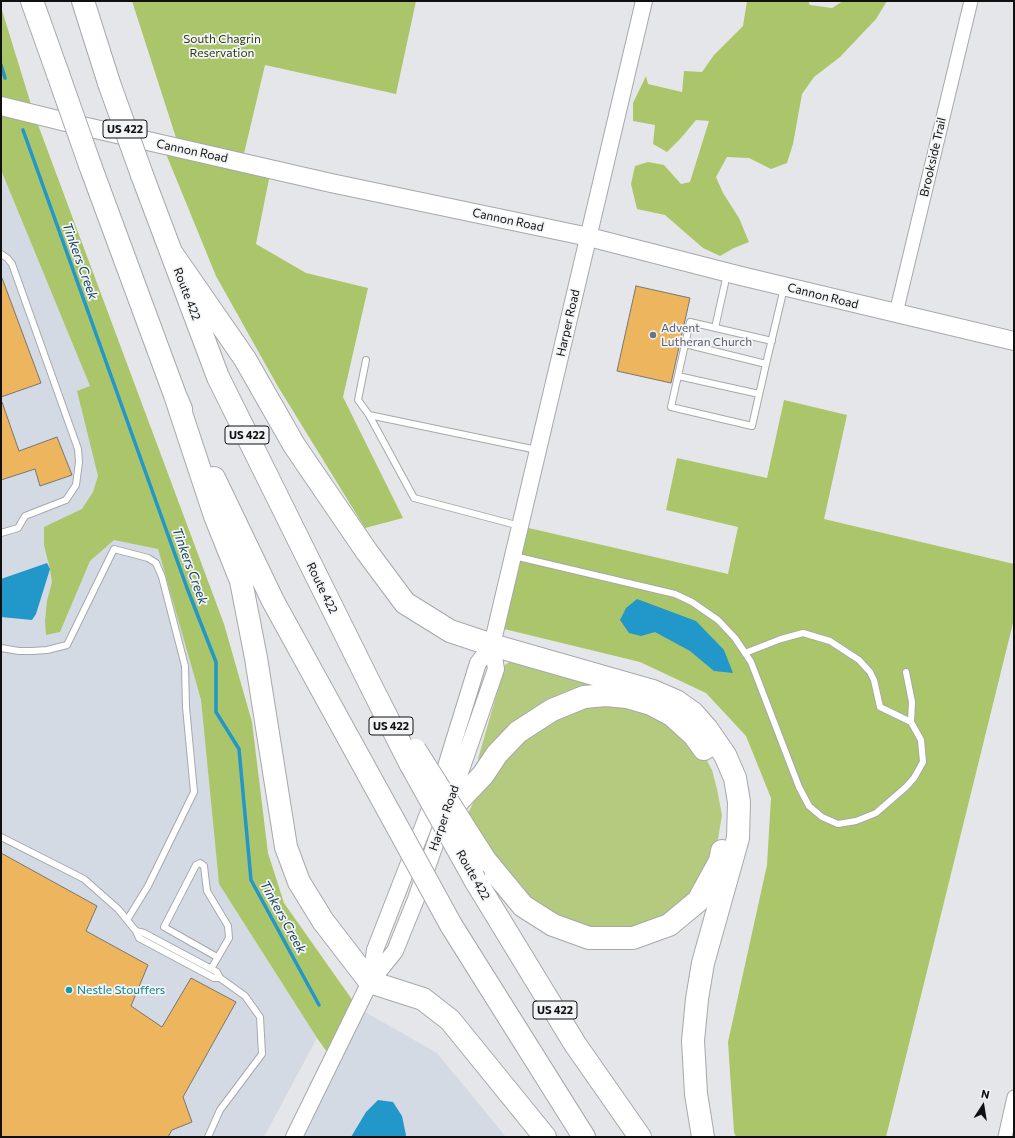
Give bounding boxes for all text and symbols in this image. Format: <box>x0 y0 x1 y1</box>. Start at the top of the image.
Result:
park label: South Chagrin Reservation <box>183 32 261 60</box>
street label: Brookside Trail <box>917 116 949 198</box>
road number: US 422 <box>103 120 147 138</box>
street label: Cannon Road <box>155 136 229 166</box>
street label: Cannon Road <box>471 205 545 235</box>
water label: Tinkers Creek <box>59 220 101 302</box>
street label: Route 422 <box>170 266 204 322</box>
street label: Cannon Road <box>786 280 860 312</box>
street label: Harper Road <box>553 288 583 358</box>
place label: Advent Lutheran Church <box>661 321 752 349</box>
marker: Advent Lutheran Church <box>648 330 658 340</box>
road number: US 422 <box>225 426 269 444</box>
water label: Tinkers Creek <box>169 525 211 607</box>
street label: Route 422 <box>303 560 341 616</box>
road number: US 422 <box>369 717 413 735</box>
street label: Harper Road <box>426 783 462 853</box>
street label: Route 422 <box>453 847 493 903</box>
water label: Tinkers Creek <box>257 878 309 956</box>
place label: Nestle Stouffers <box>77 983 165 997</box>
marker: Nestle Stouffers <box>64 985 74 995</box>
road number: US 422 <box>533 1001 577 1019</box>
north arrow <box>963 1086 1003 1126</box>
text: N <box>980 1087 991 1101</box>

